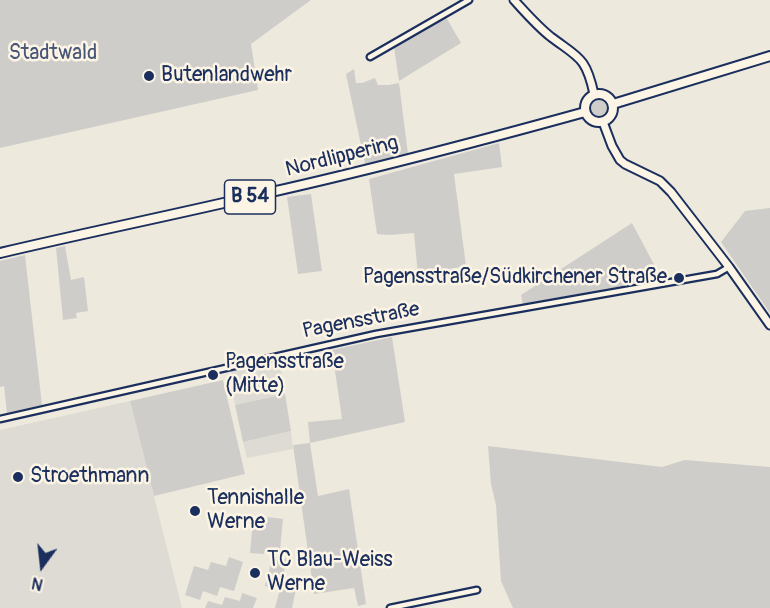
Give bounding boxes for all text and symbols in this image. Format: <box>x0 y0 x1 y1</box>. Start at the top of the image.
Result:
park label: Stadtwald <box>9 41 97 67</box>
place label: Butenlandwehr <box>161 63 292 89</box>
marker: Butenlandwehr <box>142 69 156 83</box>
street label: Nordlippering <box>283 131 401 183</box>
road number: B 54 <box>224 180 276 214</box>
place label: Pagensstraße/Südkirchener Straße <box>363 265 667 291</box>
marker: Pagensstraße/Südkirchener Straße <box>672 271 686 285</box>
street label: Pagensstraße <box>300 297 422 345</box>
place label: Pagensstraße (Mitte) <box>225 350 344 400</box>
marker: Pagensstraße (Mitte) <box>206 368 220 382</box>
place label: Stroethmann <box>30 464 149 490</box>
marker: Stroethmann <box>11 470 25 484</box>
place label: Tennishalle Werne <box>207 486 304 536</box>
marker: Tennishalle Werne <box>188 504 202 518</box>
north arrow <box>12 536 72 596</box>
place label: TC Blau-Weiss Werne <box>267 548 393 598</box>
marker: TC Blau-Weiss Werne <box>248 566 262 580</box>
text: N <box>30 572 45 594</box>

